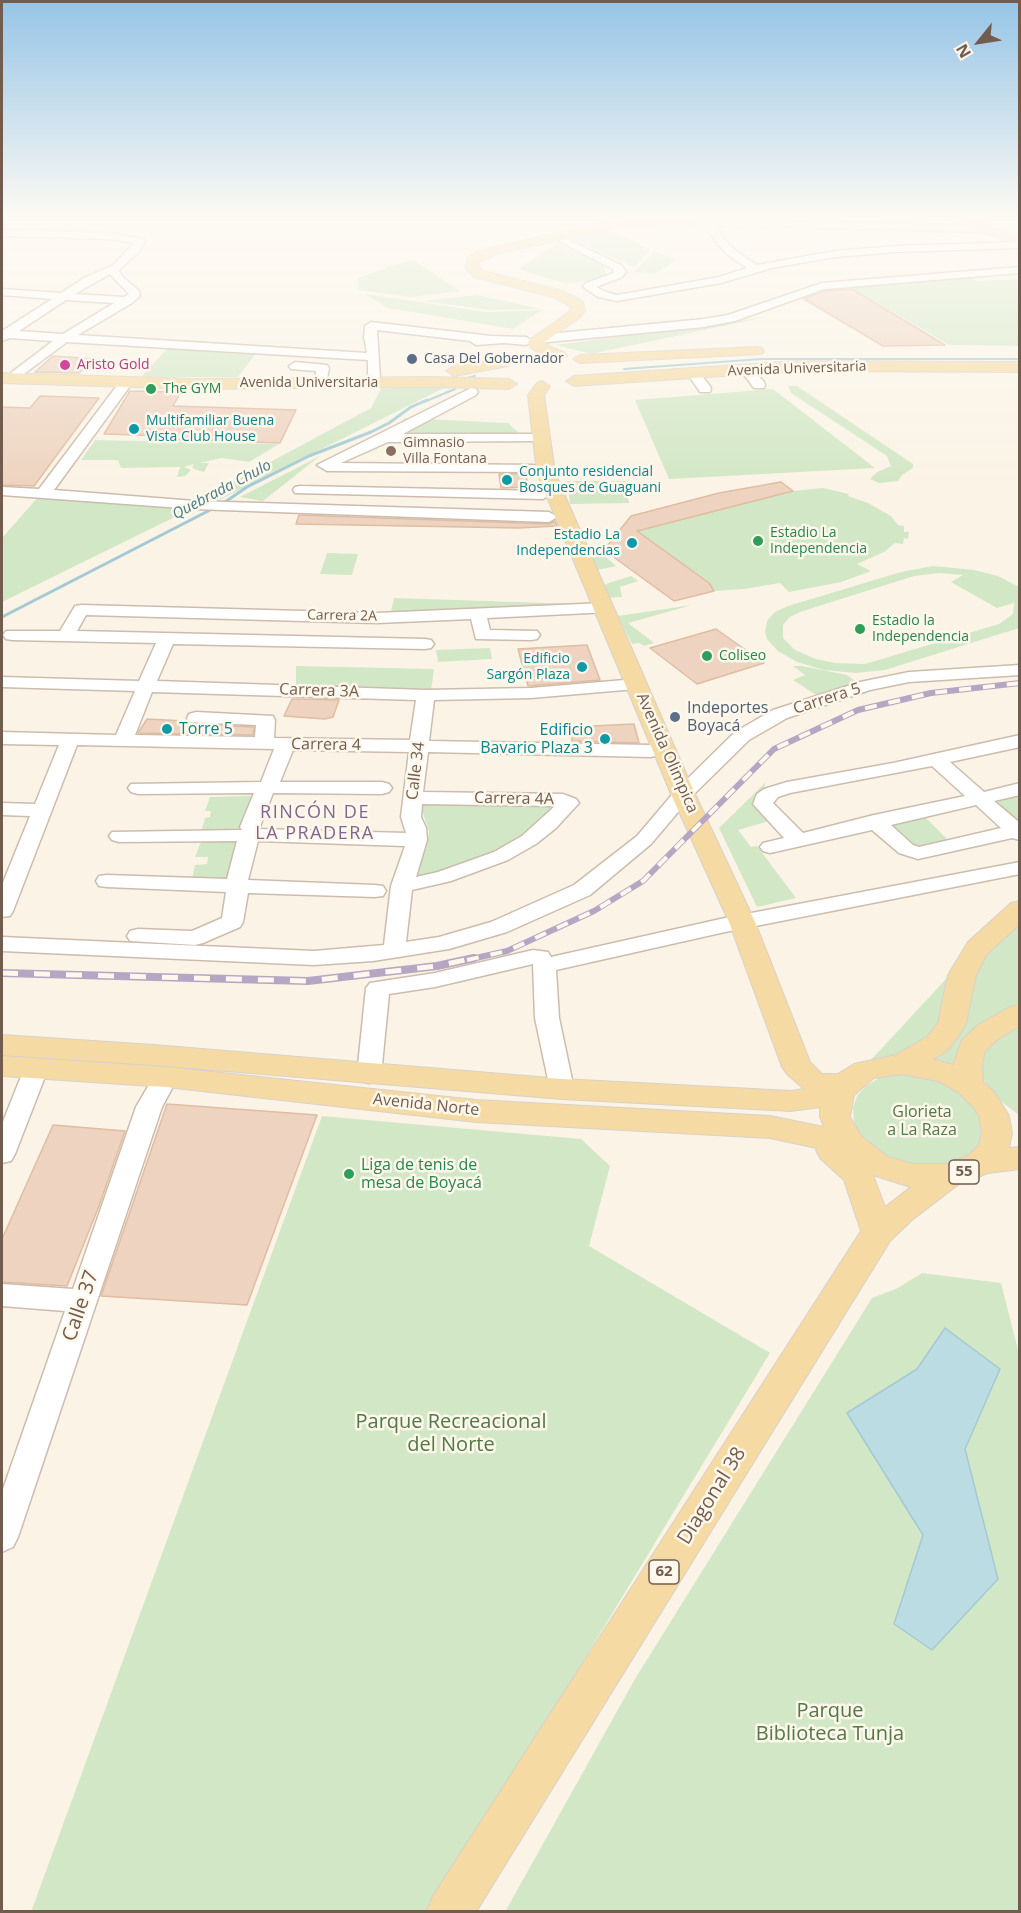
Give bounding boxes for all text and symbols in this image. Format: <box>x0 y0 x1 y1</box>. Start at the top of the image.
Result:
north arrow <box>949 12 1009 72</box>
text: N <box>951 40 976 62</box>
place label: Casa Del Gobernador <box>424 351 564 367</box>
marker: Casa Del Gobernador <box>405 352 419 366</box>
place label: Aristo Gold <box>77 357 150 373</box>
marker: Aristo Gold <box>58 358 72 372</box>
street label: Avenida Universitaria <box>727 358 867 380</box>
street label: Avenida Universitaria <box>240 375 378 391</box>
place label: The GYM <box>163 381 221 397</box>
marker: The GYM <box>144 382 158 396</box>
place label: Multifamiliar Buena Vista Club House <box>146 413 274 446</box>
marker: Multifamiliar Buena Vista Club House <box>127 422 141 436</box>
place label: Gimnasio Villa Fontana <box>403 435 487 467</box>
marker: Gimnasio Villa Fontana <box>384 444 398 458</box>
water label: Quebrada Chulo <box>169 456 275 524</box>
place label: Conjunto residencial Bosques de Guaguani <box>519 464 661 496</box>
marker: Conjunto residencial Bosques de Guaguani <box>500 473 514 487</box>
place label: Estadio La Independencia <box>770 525 867 558</box>
place label: Estadio La Independencias <box>516 527 620 560</box>
marker: Estadio La Independencia <box>751 534 765 548</box>
marker: Estadio La Independencias <box>625 536 639 550</box>
street label: Carrera 2A <box>307 607 377 625</box>
place label: Estadio la Independencia <box>872 613 969 646</box>
marker: Estadio la Independencia <box>853 622 867 636</box>
place label: Coliseo <box>719 648 766 664</box>
marker: Coliseo <box>700 649 714 663</box>
place label: Edificio Sargón Plaza <box>486 651 570 684</box>
marker: Edificio Sargón Plaza <box>575 660 589 674</box>
street label: Carrera 5 <box>791 679 863 719</box>
street label: Carrera 3A <box>279 680 359 702</box>
street label: Avenida Olimpica <box>632 690 702 816</box>
place label: Indeportes Boyacá <box>687 698 768 736</box>
marker: Indeportes Boyacá <box>668 710 682 724</box>
place label: Torre 5 <box>179 719 233 739</box>
place label: Edificio Bavario Plaza 3 <box>480 720 593 758</box>
marker: Torre 5 <box>160 722 174 736</box>
marker: Edificio Bavario Plaza 3 <box>598 732 612 746</box>
street label: Carrera 4 <box>291 735 361 755</box>
street label: Calle 34 <box>403 741 429 801</box>
street label: Carrera 4A <box>474 789 554 809</box>
district label: RINCÓN DE LA PRADERA <box>255 802 375 844</box>
street label: Avenida Norte <box>372 1090 480 1120</box>
park label: Glorieta a La Raza <box>887 1102 957 1140</box>
place label: Liga de tenis de mesa de Boyacá <box>361 1155 482 1193</box>
road number: 55 <box>949 1160 979 1184</box>
marker: Liga de tenis de mesa de Boyacá <box>342 1167 356 1181</box>
street label: Calle 37 <box>58 1268 104 1344</box>
park label: Parque Recreacional del Norte <box>355 1410 547 1457</box>
street label: Diagonal 38 <box>673 1443 751 1549</box>
road number: 62 <box>649 1560 679 1584</box>
park label: Parque Biblioteca Tunja <box>756 1699 904 1746</box>

